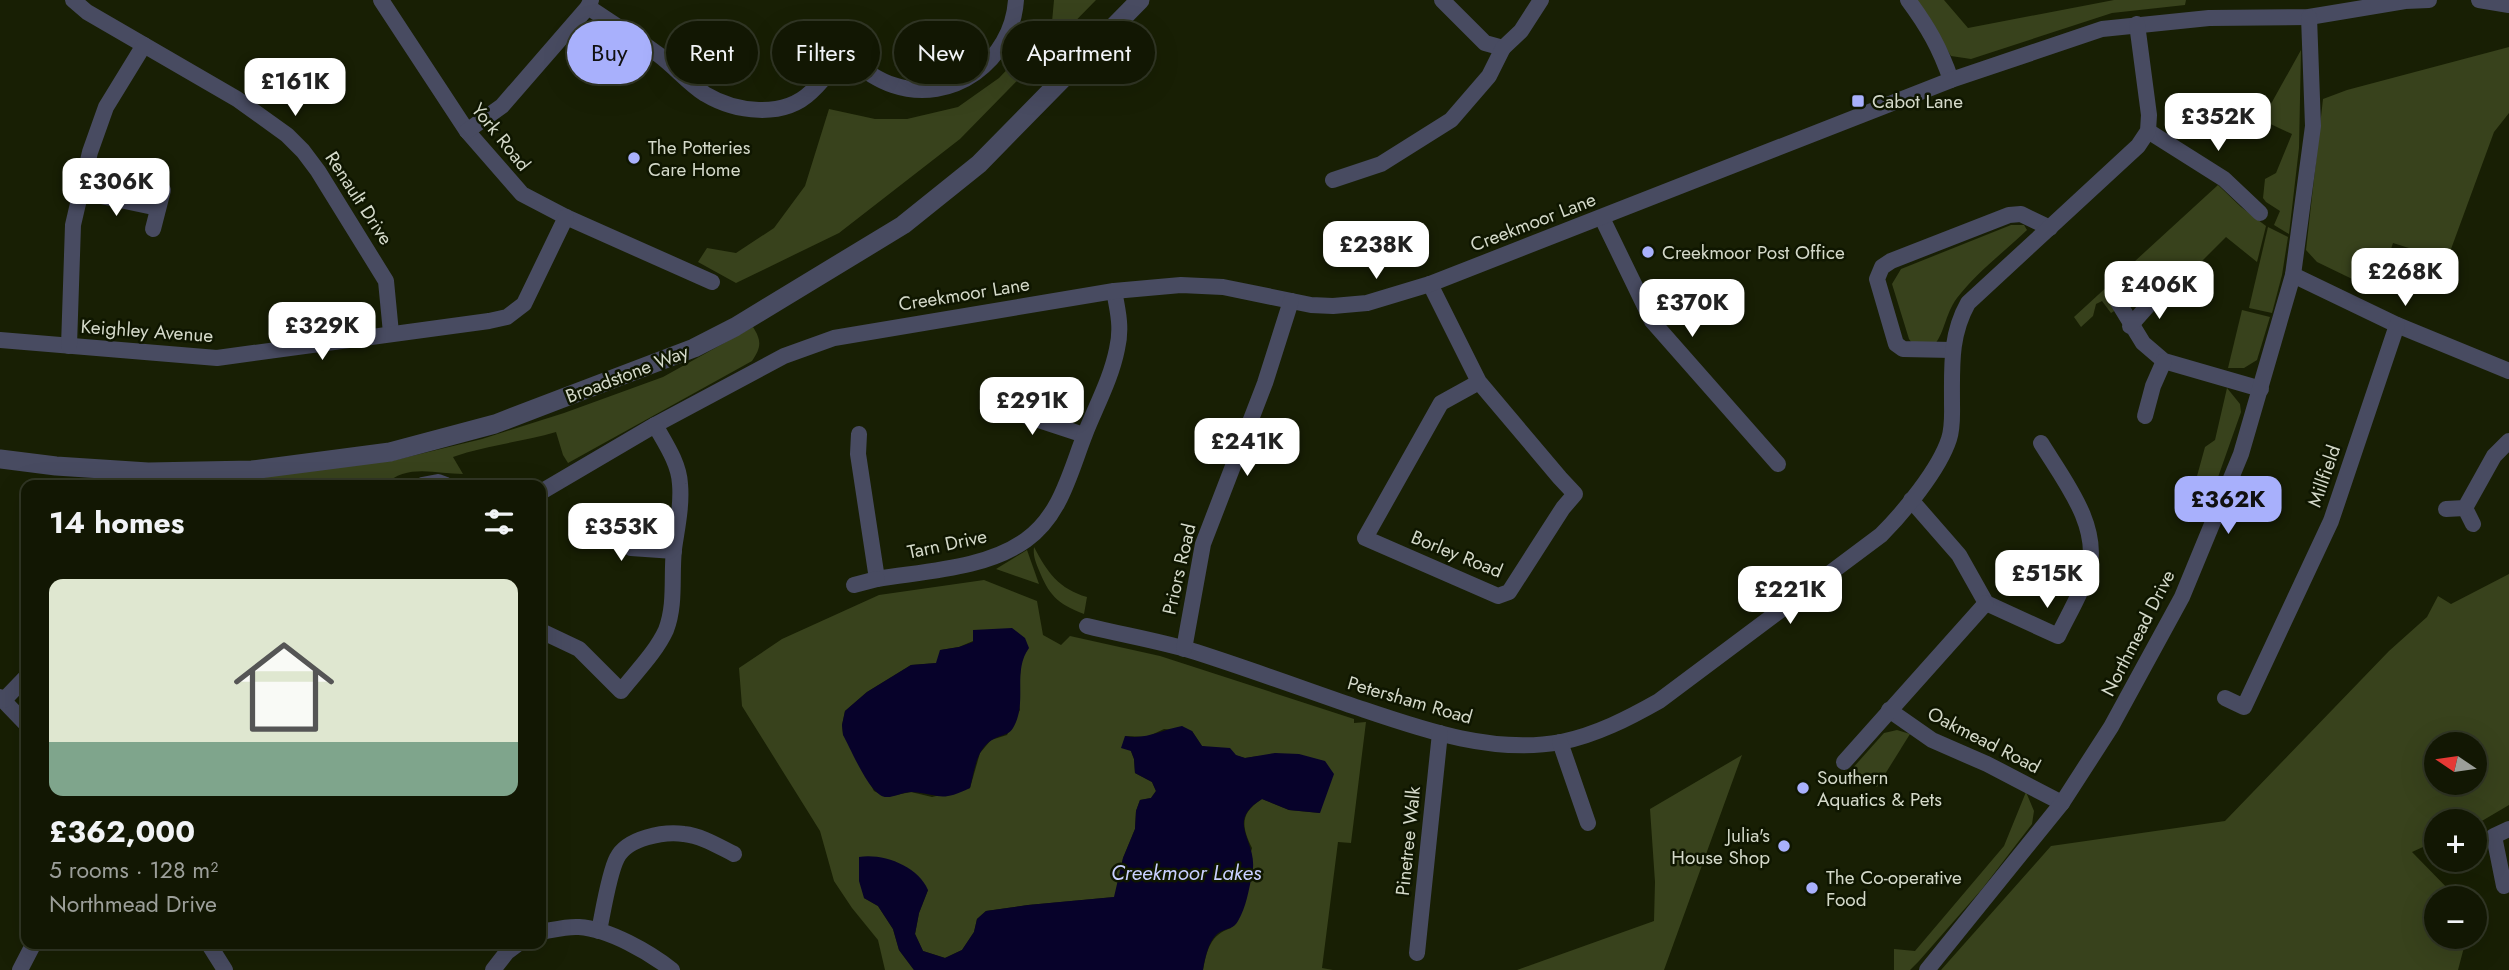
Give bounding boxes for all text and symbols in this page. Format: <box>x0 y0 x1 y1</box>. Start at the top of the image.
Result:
chip: Buy <box>567 21 652 84</box>
chip: Rent <box>666 21 758 84</box>
chip: Filters <box>772 21 880 84</box>
chip: New <box>894 21 988 84</box>
chip: Apartment <box>1002 21 1155 84</box>
pin: £161K <box>246 58 344 118</box>
text: £161K <box>261 64 329 98</box>
place label: Cabot Lane <box>1872 88 1963 115</box>
marker: Cabot Lane <box>1850 93 1866 109</box>
pin: £352K <box>2169 94 2267 153</box>
street label: York Road <box>465 97 537 177</box>
text: £352K <box>2181 99 2255 133</box>
place label: The Potteries Care Home <box>648 134 751 183</box>
street label: Renault Drive <box>319 146 399 250</box>
marker: The Potteries Care Home <box>626 150 642 166</box>
pin: £306K <box>67 158 165 218</box>
text: £306K <box>78 164 154 198</box>
street label: Creekmoor Lane <box>1466 186 1600 258</box>
pin: £238K <box>1327 222 1425 281</box>
text: £238K <box>1339 227 1413 261</box>
place label: Creekmoor Post Office <box>1662 239 1845 266</box>
marker: Creekmoor Post Office <box>1640 244 1656 260</box>
pin: £268K <box>2356 248 2454 308</box>
text: £268K <box>2367 254 2443 288</box>
pin: £406K <box>2110 262 2208 321</box>
text: £406K <box>2121 267 2197 301</box>
street label: Creekmoor Lane <box>896 270 1032 318</box>
pin: £370K <box>1643 280 1741 339</box>
text: £370K <box>1655 285 1729 319</box>
pin: £329K <box>273 302 371 362</box>
text: £329K <box>285 308 359 342</box>
street label: Keighley Avenue <box>80 313 214 349</box>
street label: Broadstone Way <box>562 338 693 410</box>
pin: £291K <box>983 378 1081 437</box>
text: £291K <box>996 383 1068 417</box>
pin: £241K <box>1198 419 1296 478</box>
text: £241K <box>1211 424 1283 458</box>
street label: Millfield <box>2301 441 2347 511</box>
pin: £362K <box>2179 476 2277 536</box>
text: £362K <box>2191 482 2265 516</box>
text: 14 homes <box>49 501 184 544</box>
icon: filters <box>480 503 518 541</box>
pin: £353K <box>572 504 670 563</box>
text: £353K <box>584 509 658 543</box>
street label: Priors Road <box>1155 521 1203 617</box>
street label: Tarn Drive <box>905 522 989 566</box>
street label: Borley Road <box>1407 523 1507 585</box>
pin: £515K <box>1998 550 2096 610</box>
text: £515K <box>2011 556 2083 590</box>
street label: Northmead Drive <box>2094 565 2182 701</box>
pin: £221K <box>1741 566 1839 626</box>
text: £221K <box>1754 572 1826 606</box>
icon: home <box>221 624 347 750</box>
street label: Petersham Road <box>1344 669 1476 731</box>
street label: Oakmead Road <box>1923 700 2045 780</box>
north arrow <box>2424 732 2487 794</box>
map controls <box>2424 732 2487 949</box>
place label: Southern Aquatics & Pets <box>1817 764 1942 813</box>
marker: Southern Aquatics & Pets <box>1795 780 1811 796</box>
street label: Pinetree Walk <box>1389 784 1427 897</box>
button: + <box>2424 809 2487 872</box>
text: £362,000 <box>49 810 195 853</box>
place label: Julia's House Shop <box>1671 822 1770 871</box>
marker: Julia's House Shop <box>1776 838 1792 854</box>
text: 5 rooms · 128 m² <box>49 853 218 887</box>
water label: Creekmoor Lakes <box>1111 858 1262 888</box>
place label: The Co-operative Food <box>1826 864 1962 913</box>
marker: The Co-operative Food <box>1804 880 1820 896</box>
button: − <box>2424 886 2487 949</box>
text: Northmead Drive <box>49 887 217 921</box>

